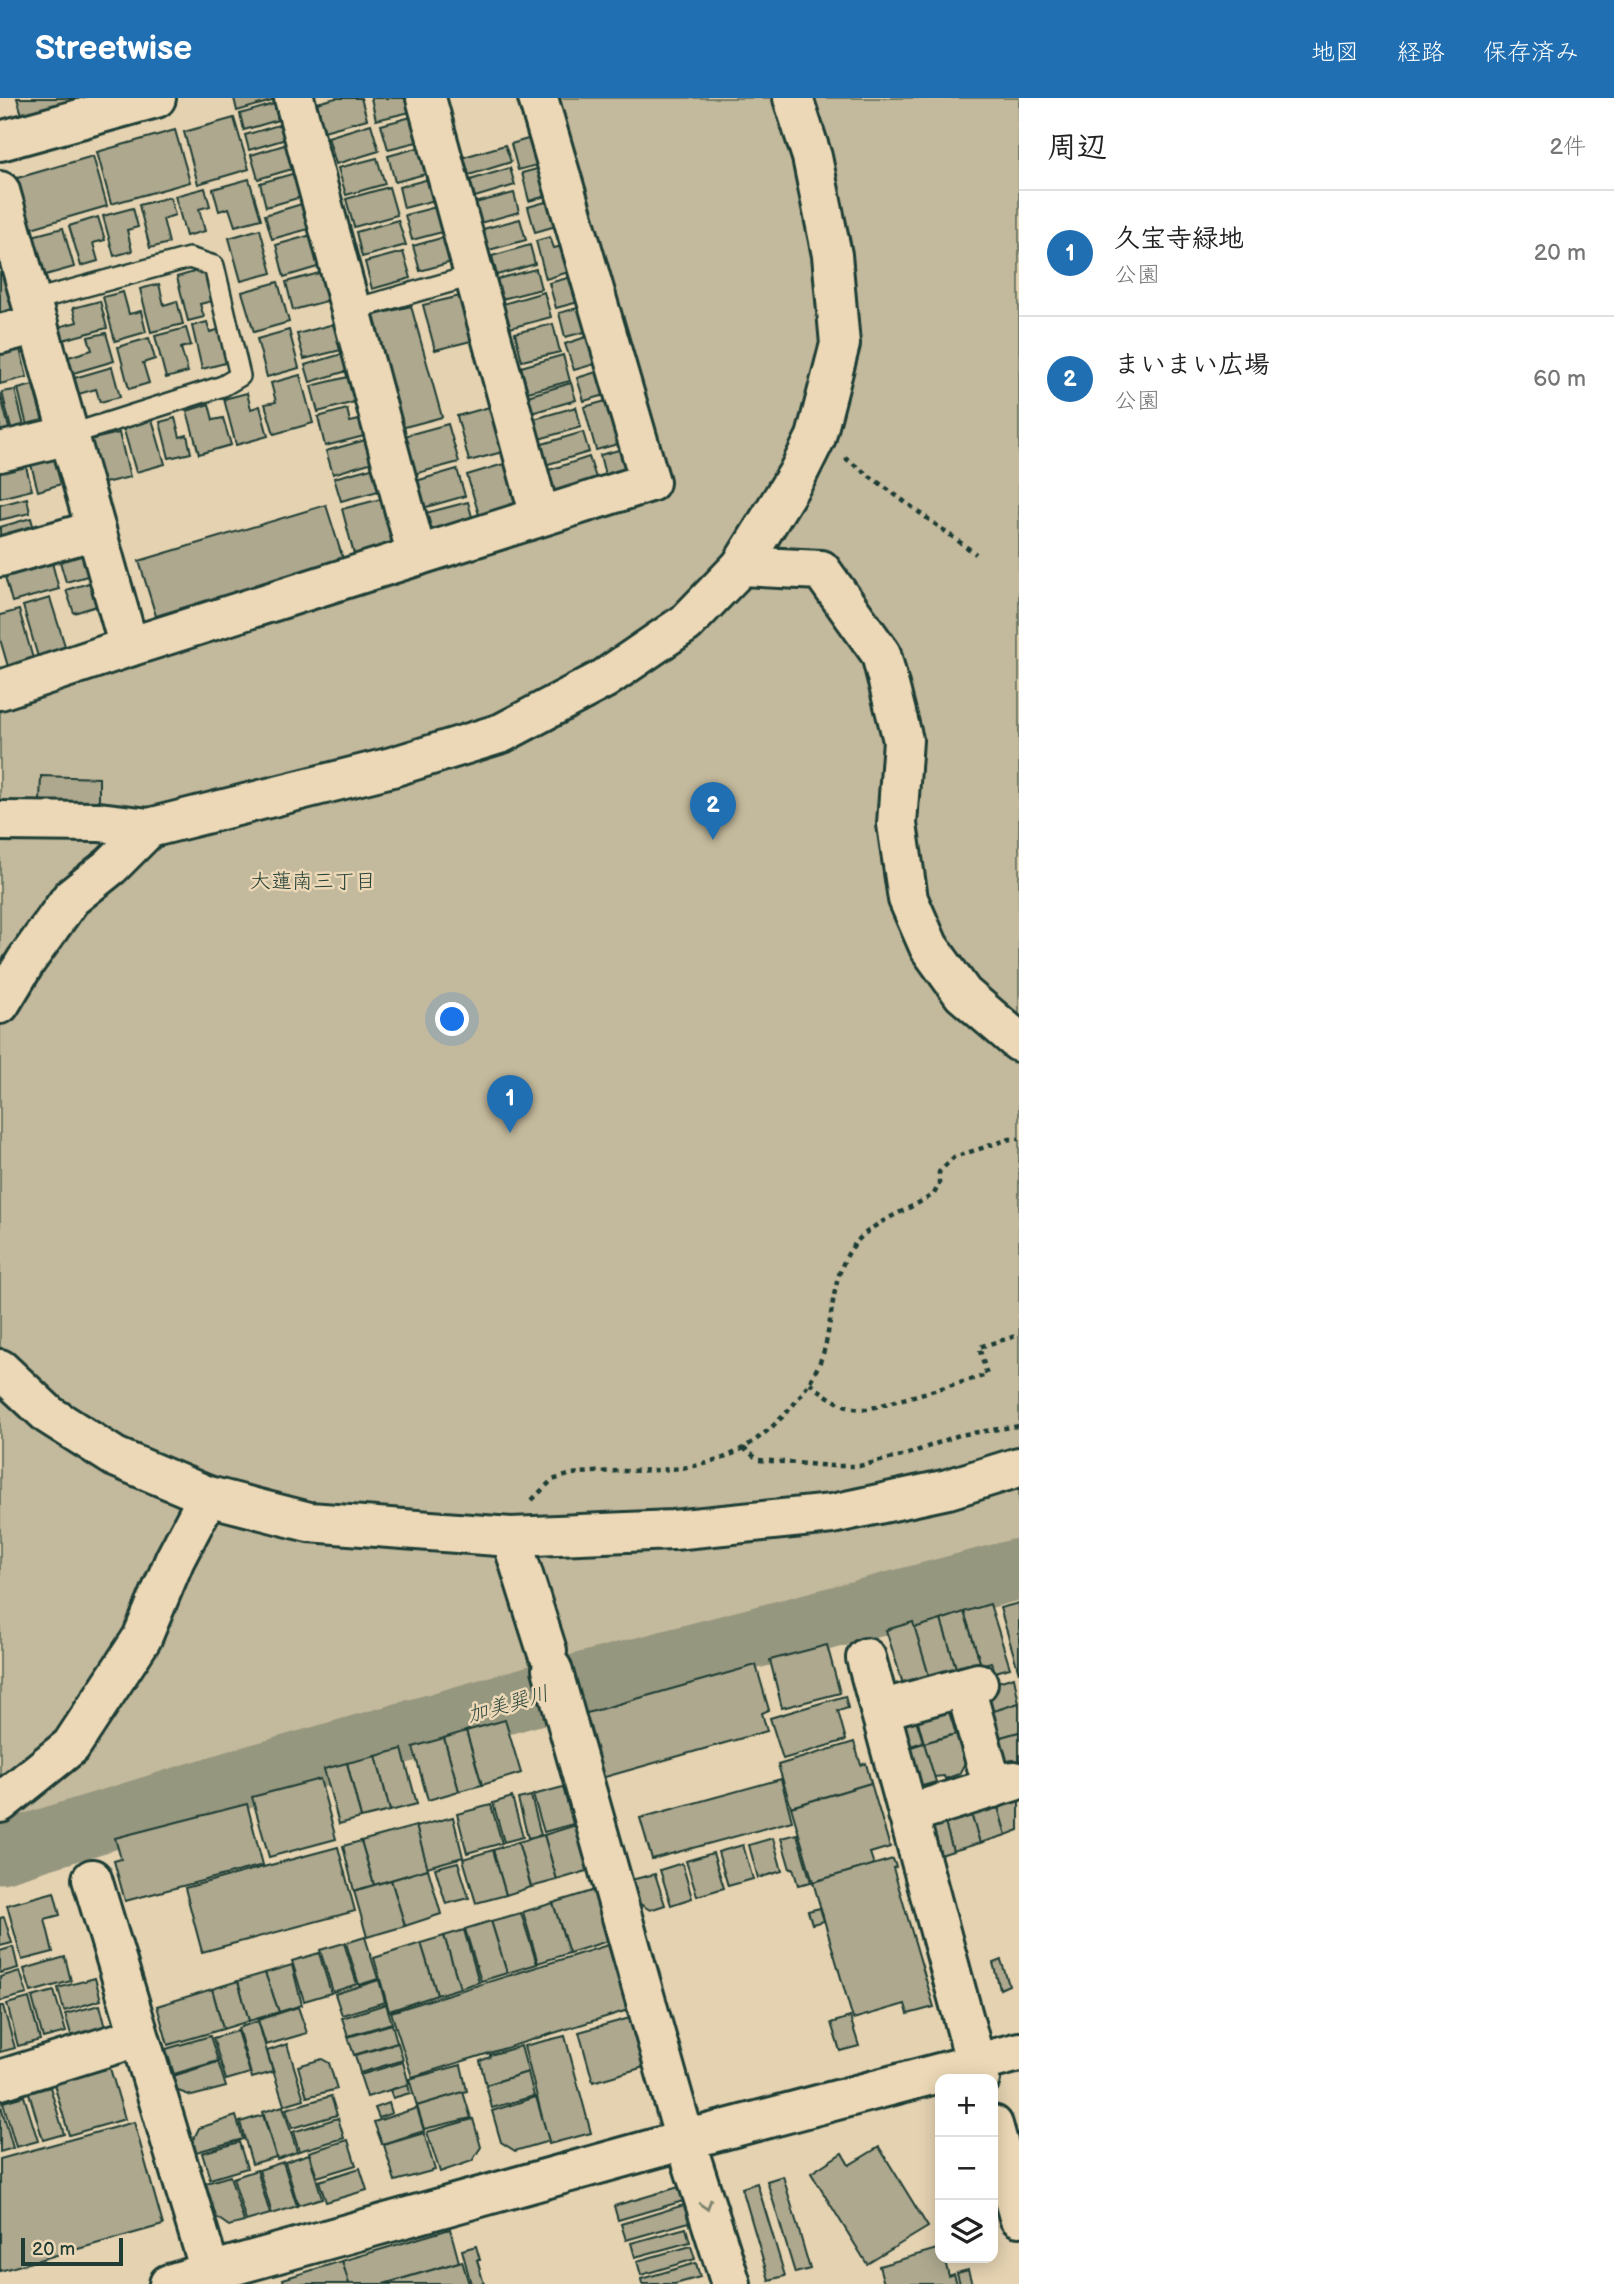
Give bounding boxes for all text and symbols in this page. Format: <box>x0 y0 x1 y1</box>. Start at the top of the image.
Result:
text: Streetwise <box>35 29 192 69</box>
text: 地図 <box>1311 38 1359 67</box>
text: 経路 <box>1397 38 1445 67</box>
text: 保存済み <box>1483 38 1579 67</box>
text: 周辺 <box>1047 130 1107 166</box>
text: 2件 <box>1549 133 1586 161</box>
text: 久宝寺緑地 <box>1114 224 1244 255</box>
text: 1 <box>1065 239 1075 267</box>
text: 20 m <box>1534 239 1586 267</box>
text: 公園 <box>1114 261 1160 289</box>
text: まいまい広場 <box>1114 350 1270 381</box>
text: 2 <box>1063 365 1077 393</box>
text: 60 m <box>1533 365 1586 393</box>
text: 公園 <box>1114 387 1160 415</box>
pin: 2 <box>690 782 736 840</box>
district label: 大蓮南三丁目 <box>250 869 376 894</box>
your location <box>435 1002 469 1036</box>
pin: 1 <box>487 1075 533 1133</box>
water label: 加美巽川 <box>464 1681 552 1728</box>
map controls <box>935 2074 998 2263</box>
button: + <box>935 2074 998 2137</box>
button: − <box>935 2137 998 2200</box>
one-way arrow <box>697 2198 712 2210</box>
button: layers <box>935 2200 998 2263</box>
scale bar <box>21 2235 122 2267</box>
text: 20 m <box>32 2238 75 2261</box>

